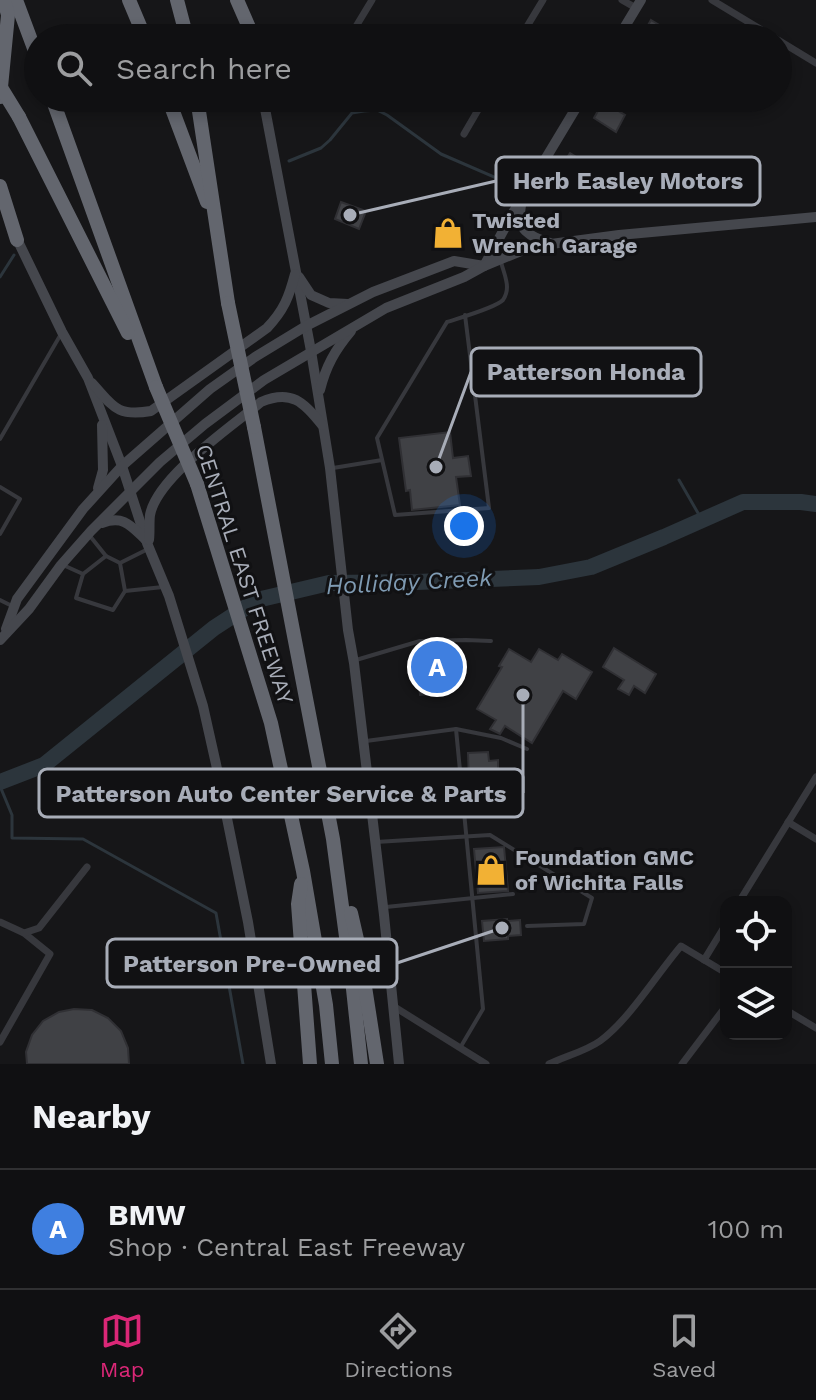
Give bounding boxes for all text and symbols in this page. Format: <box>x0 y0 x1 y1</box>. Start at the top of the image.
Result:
search box <box>24 24 792 112</box>
icon: search <box>52 46 96 90</box>
text: Search here <box>116 51 292 86</box>
callout: Herb Easley Motors <box>496 157 760 205</box>
text: Herb Easley Motors <box>513 167 744 195</box>
place label: Twisted Wrench Garage <box>472 208 637 258</box>
shop icon: Twisted Wrench Garage <box>431 216 465 250</box>
callout: Patterson Honda <box>471 348 701 396</box>
text: Patterson Honda <box>487 358 685 386</box>
street label: CENTRAL EAST FREEWAY <box>191 441 299 708</box>
your location <box>444 506 484 546</box>
water label: Holliday Creek <box>325 564 494 600</box>
pin: A <box>411 637 463 697</box>
callout: Patterson Auto Center Service & Parts <box>39 769 523 817</box>
text: Patterson Auto Center Service & Parts <box>56 780 507 808</box>
place label: Foundation GMC of Wichita Falls <box>515 845 694 895</box>
shop icon: Foundation GMC of Wichita Falls <box>474 853 508 887</box>
map controls <box>720 896 792 1040</box>
button: locate <box>720 896 792 968</box>
callout: Patterson Pre-Owned <box>107 939 397 987</box>
text: Patterson Pre-Owned <box>123 950 381 978</box>
button: layers <box>720 968 792 1040</box>
text: Nearby <box>32 1096 151 1136</box>
text: BMW <box>108 1197 186 1232</box>
text: A <box>49 1214 67 1244</box>
text: 100 m <box>708 1214 784 1244</box>
text: Shop · Central East Freeway <box>108 1232 465 1262</box>
tab: Map <box>100 1309 145 1382</box>
tab: Directions <box>344 1309 453 1382</box>
tab: Saved <box>652 1309 716 1382</box>

